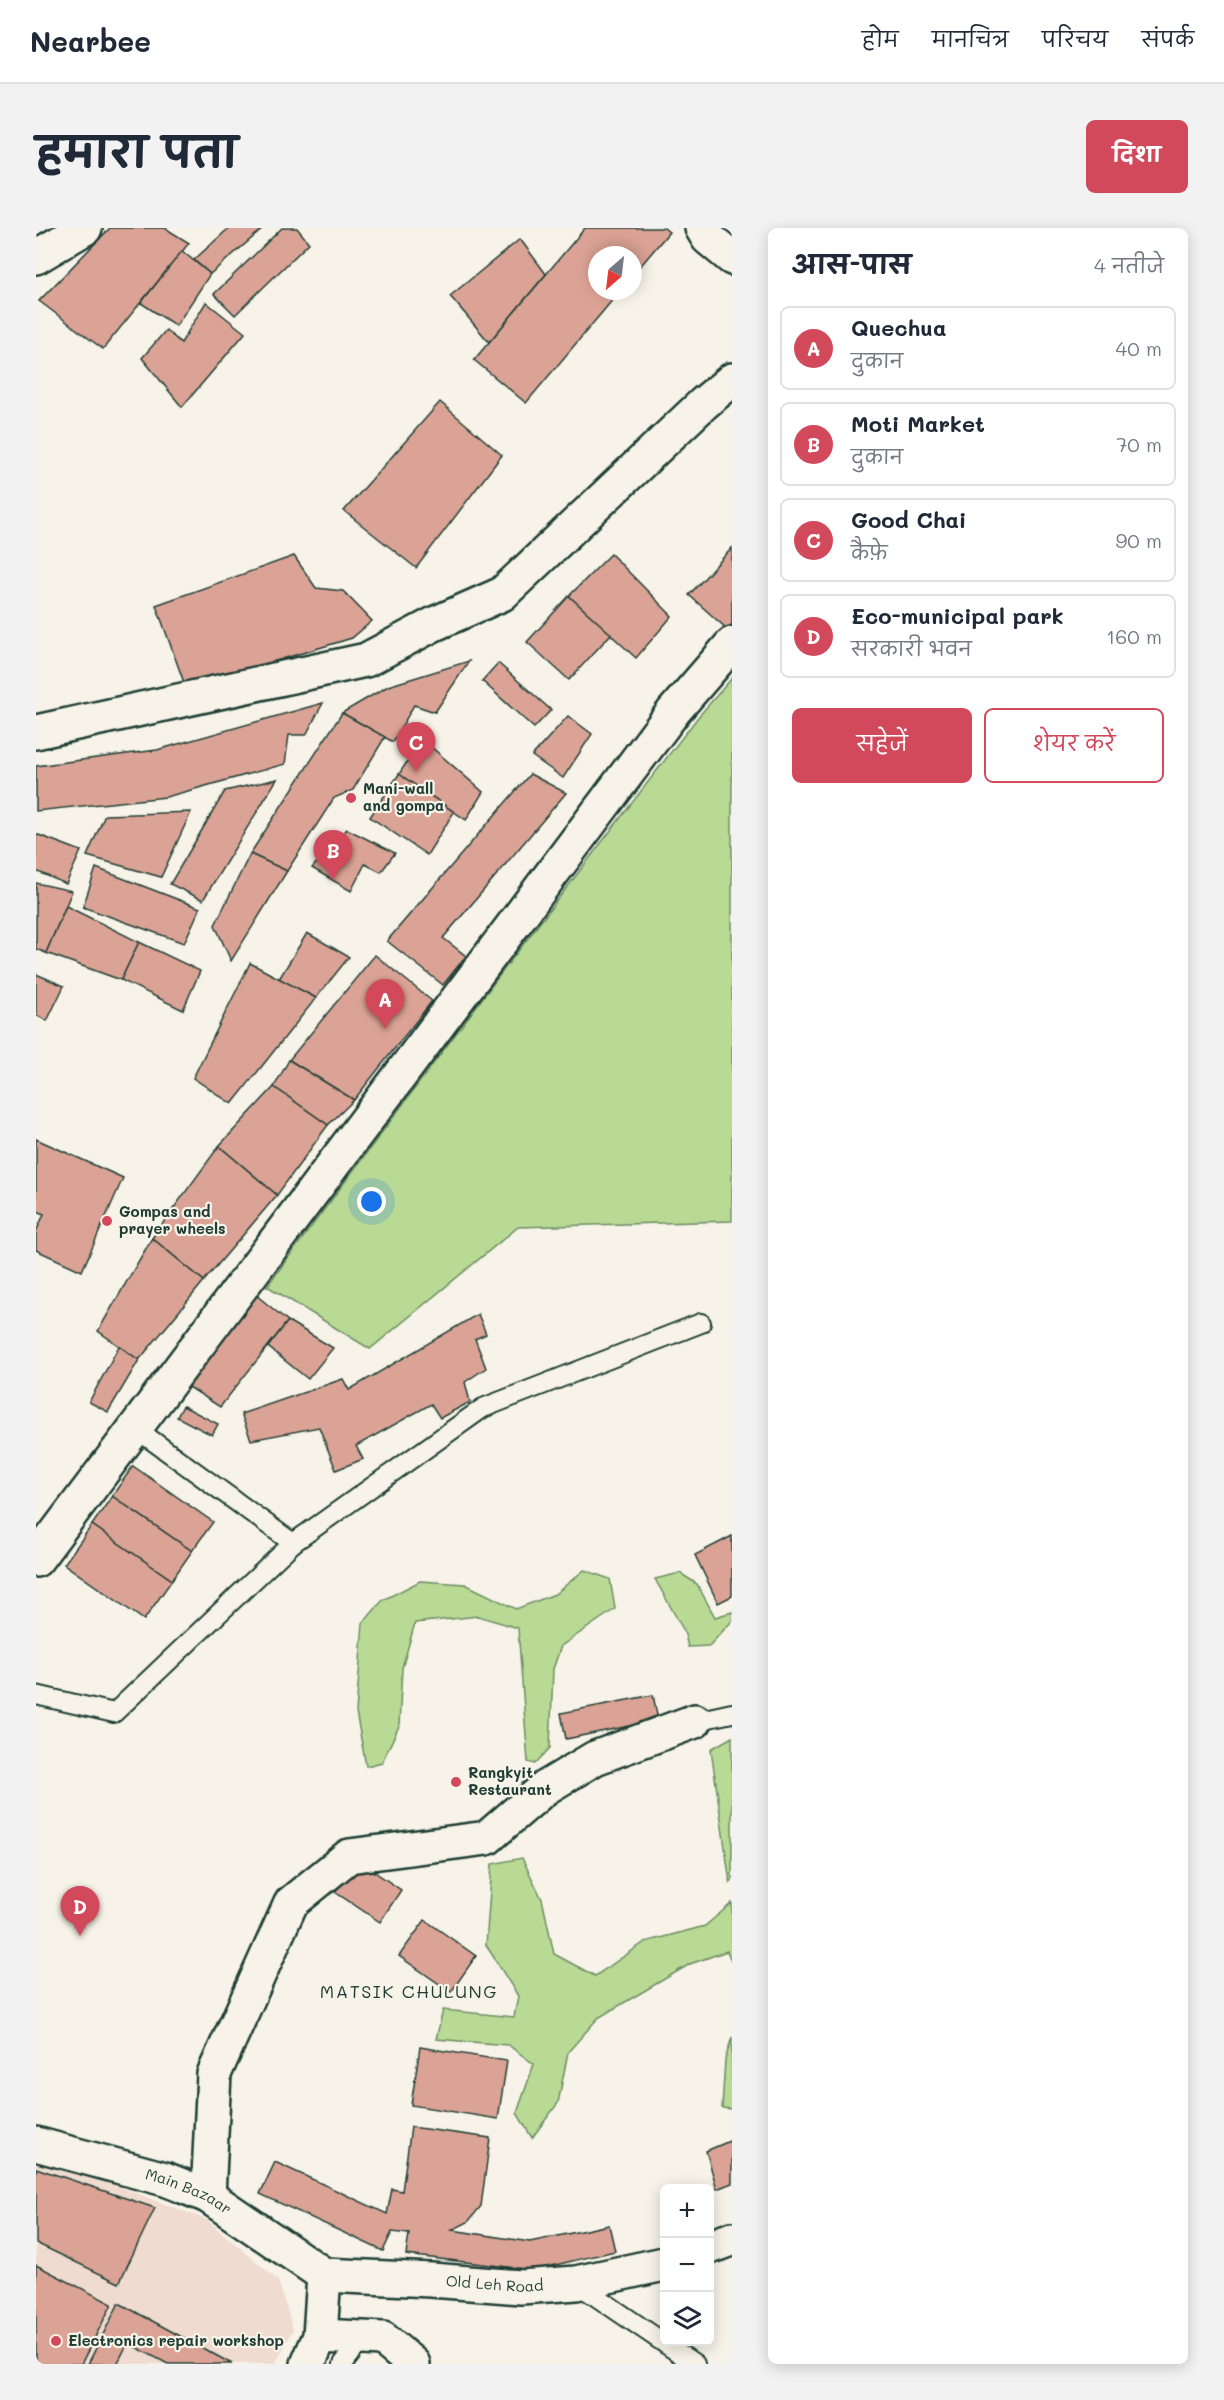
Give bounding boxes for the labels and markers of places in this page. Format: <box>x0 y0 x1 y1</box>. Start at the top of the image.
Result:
pin: C <box>396 722 436 772</box>
place label: Mani-wall and gompa <box>363 778 444 815</box>
marker: Mani-wall and gompa <box>344 791 358 805</box>
pin: B <box>314 830 352 880</box>
pin: A <box>366 980 404 1029</box>
place label: Gompas and prayer wheels <box>119 1201 226 1238</box>
marker: Gompas and prayer wheels <box>100 1214 114 1228</box>
place label: Rangkyit Restaurant <box>468 1762 552 1799</box>
marker: Rangkyit Restaurant <box>449 1775 463 1789</box>
pin: D <box>60 1886 99 1936</box>
place label: Electronics repair workshop <box>68 2330 284 2350</box>
marker: Electronics repair workshop <box>49 2334 63 2348</box>

